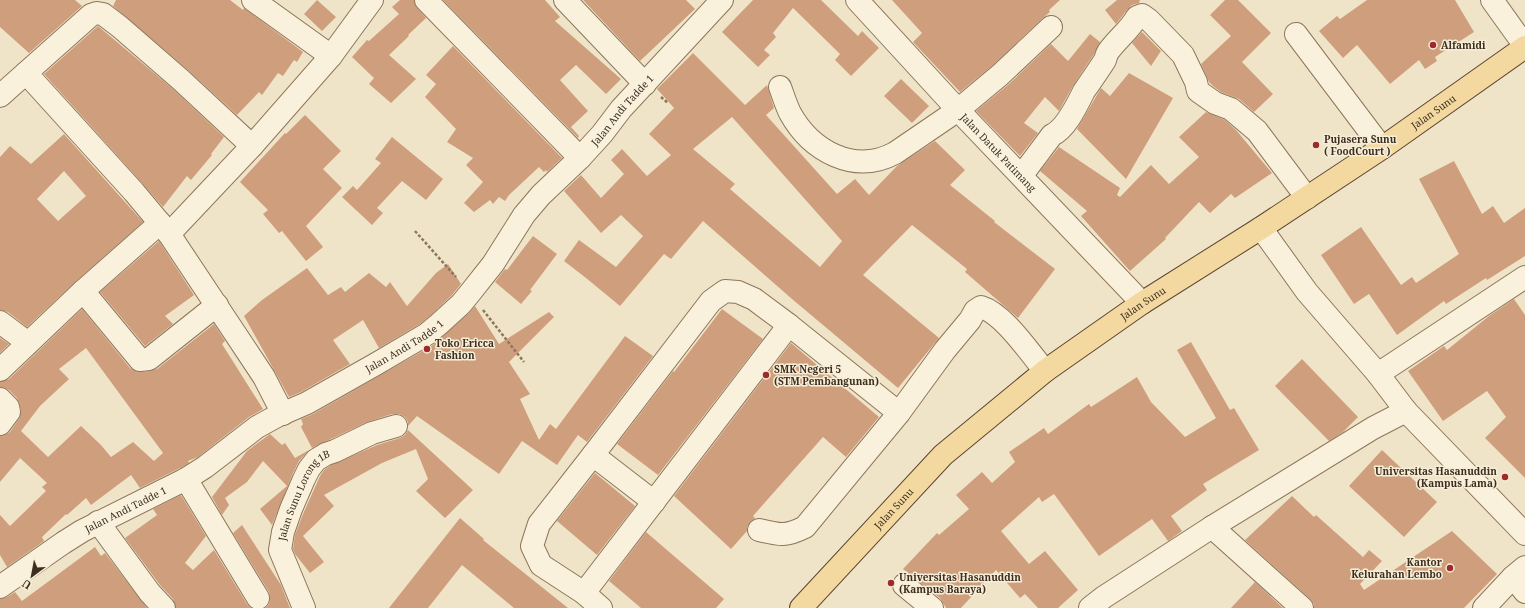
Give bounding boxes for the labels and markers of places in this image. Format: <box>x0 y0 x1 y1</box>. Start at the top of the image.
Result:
place label: Alfamidi <box>1441 38 1486 52</box>
marker: Alfamidi <box>1428 40 1438 50</box>
place label: Pujasera Sunu ( FoodCourt ) <box>1324 132 1397 158</box>
marker: Pujasera Sunu ( FoodCourt ) <box>1311 140 1321 150</box>
place label: Toko Ericca Fashion <box>435 336 494 362</box>
marker: Toko Ericca Fashion <box>422 344 432 354</box>
place label: SMK Negeri 5 (STM Pembangunan) <box>774 362 879 388</box>
marker: SMK Negeri 5 (STM Pembangunan) <box>761 370 771 380</box>
place label: Universitas Hasanuddin (Kampus Lama) <box>1375 464 1497 490</box>
marker: Universitas Hasanuddin (Kampus Lama) <box>1500 472 1510 482</box>
place label: Kantor Kelurahan Lembo <box>1351 555 1443 581</box>
marker: Kantor Kelurahan Lembo <box>1445 563 1455 573</box>
place label: Universitas Hasanuddin (Kampus Baraya) <box>899 570 1021 596</box>
marker: Universitas Hasanuddin (Kampus Baraya) <box>886 578 896 588</box>

